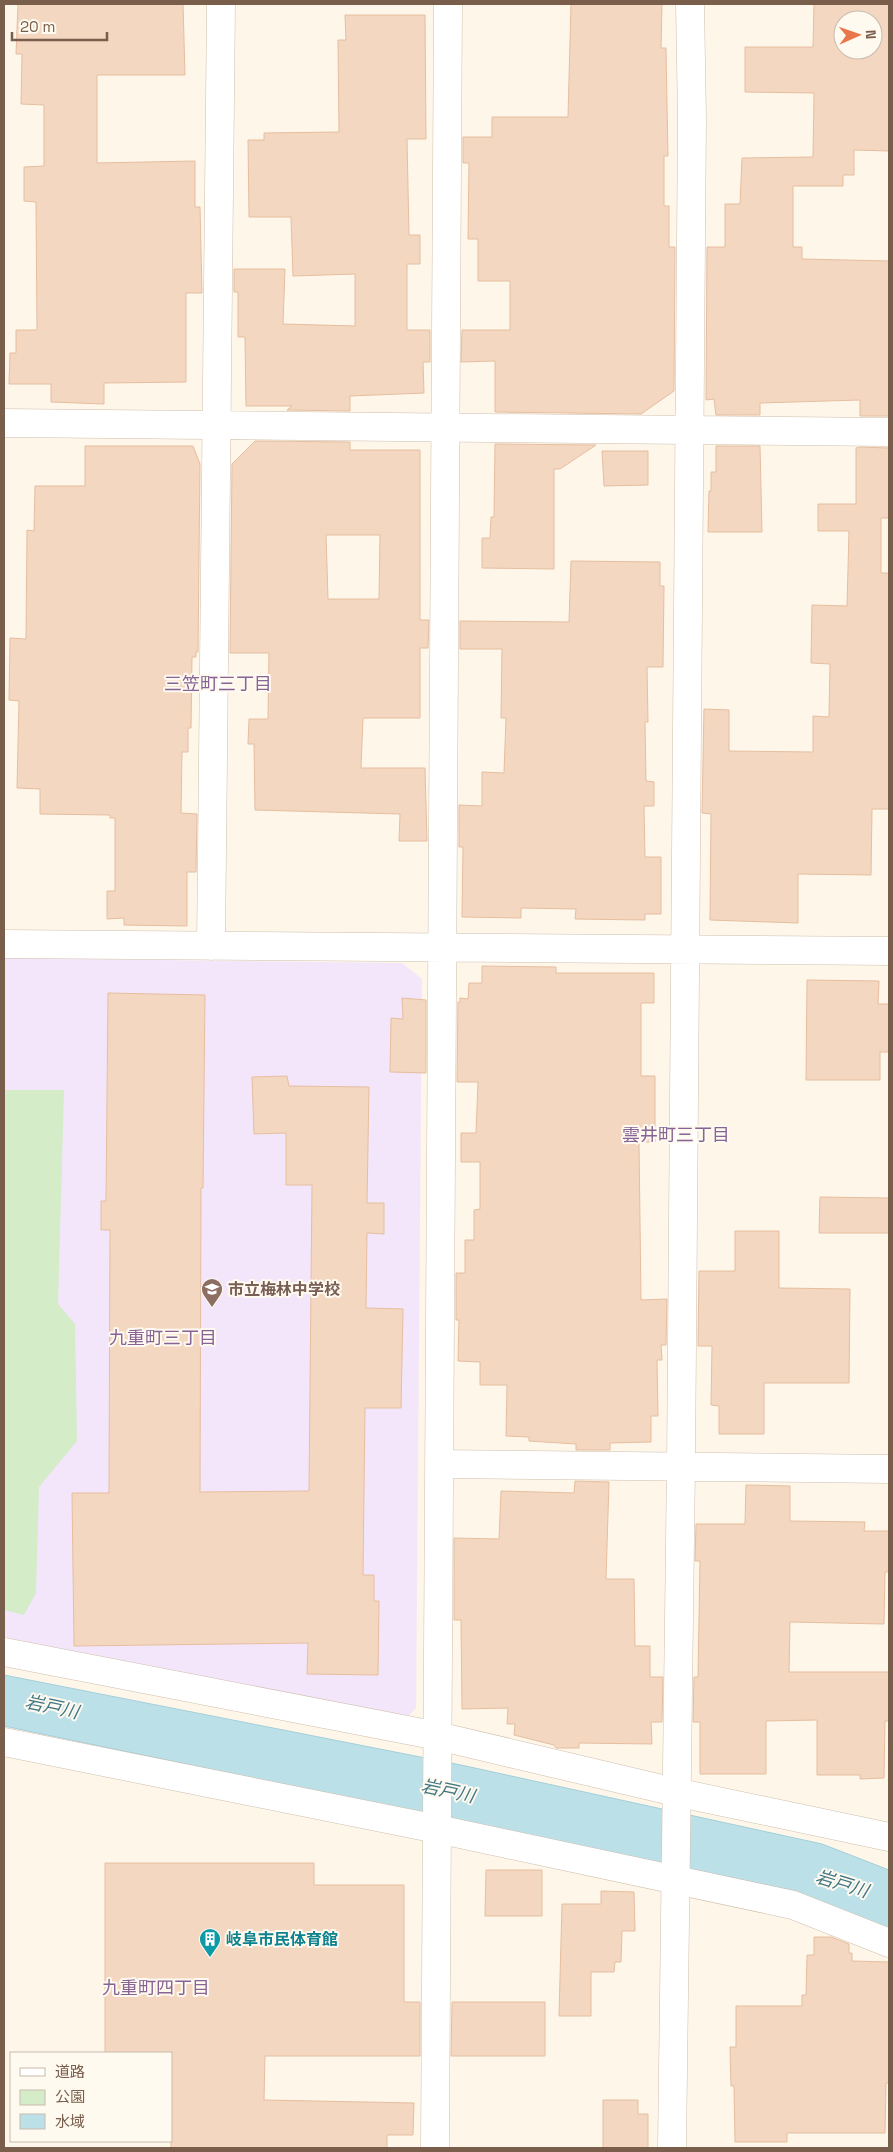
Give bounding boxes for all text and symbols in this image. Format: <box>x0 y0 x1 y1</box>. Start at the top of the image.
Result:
scale bar <box>12 10 108 42</box>
north arrow <box>833 10 883 60</box>
text: 20 m <box>20 17 55 36</box>
text: N <box>862 30 880 40</box>
district label: 三笠町三丁目 <box>164 672 272 695</box>
district label: 雲井町三丁目 <box>622 1123 730 1146</box>
school or university icon: 市立梅林中学校 <box>200 1277 224 1308</box>
place label: 市立梅林中学校 <box>228 1279 340 1300</box>
district label: 九重町三丁目 <box>109 1326 217 1349</box>
water label: 岩戸川 <box>23 1690 83 1724</box>
water label: 岩戸川 <box>419 1774 479 1808</box>
water label: 岩戸川 <box>813 1865 873 1903</box>
building icon: 岐阜市民体育館 <box>198 1927 222 1958</box>
place label: 岐阜市民体育館 <box>226 1929 338 1950</box>
district label: 九重町四丁目 <box>102 1976 210 1999</box>
legend <box>10 2052 172 2142</box>
text: 道路 <box>55 2062 85 2081</box>
text: 公園 <box>55 2087 85 2106</box>
text: 水域 <box>55 2112 85 2131</box>

